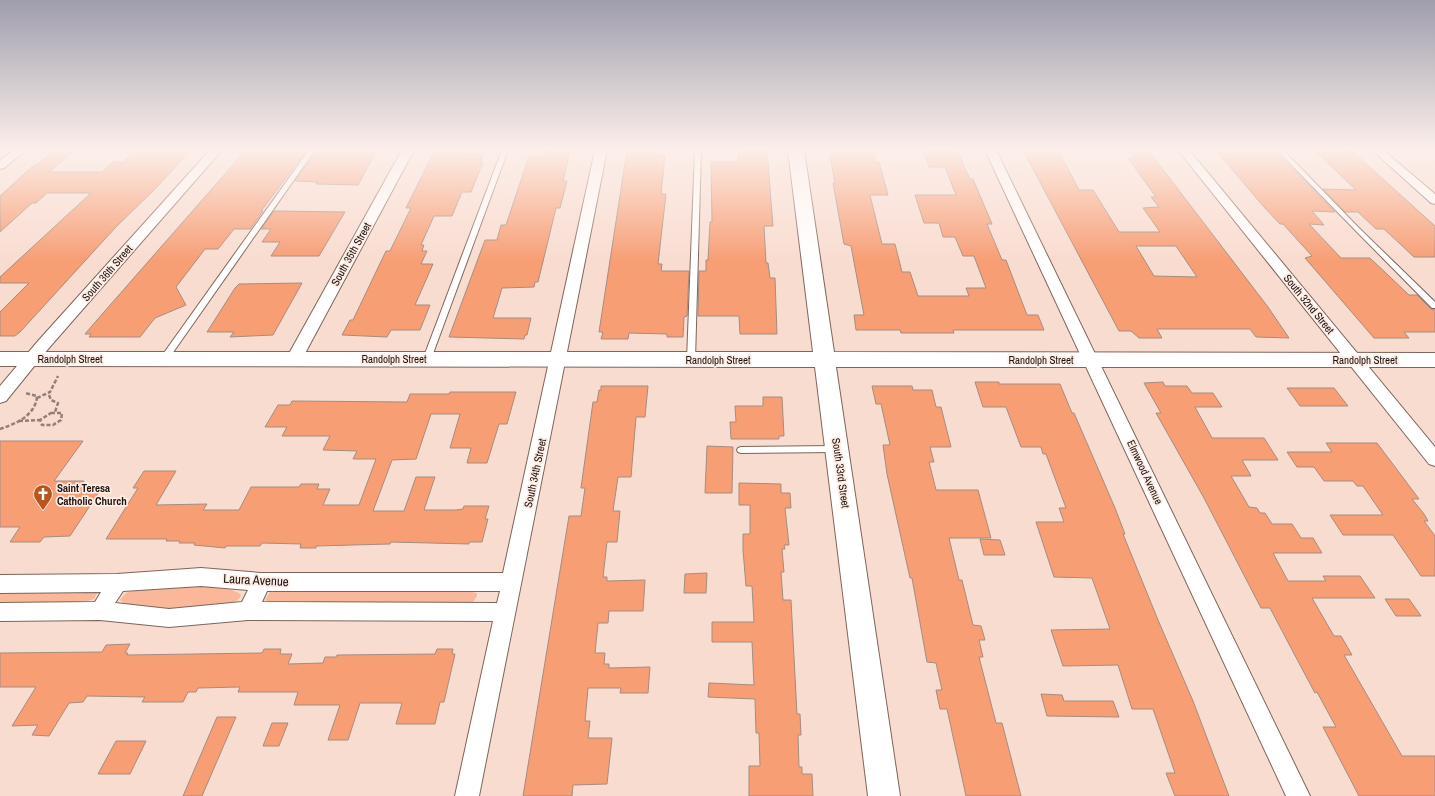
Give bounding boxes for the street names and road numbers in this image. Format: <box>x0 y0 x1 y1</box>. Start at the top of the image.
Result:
street label: South 35th Street <box>328 219 374 288</box>
street label: South 36th Street <box>79 242 136 304</box>
street label: South 32nd Street <box>1281 271 1338 337</box>
street label: Randolph Street <box>37 352 103 366</box>
street label: Randolph Street <box>361 352 427 366</box>
street label: Randolph Street <box>685 353 751 367</box>
street label: Randolph Street <box>1008 353 1074 367</box>
street label: Randolph Street <box>1332 353 1398 367</box>
street label: South 34th Street <box>521 437 549 509</box>
street label: South 33rd Street <box>829 437 853 509</box>
street label: Elmwood Avenue <box>1124 438 1166 506</box>
street label: Laura Avenue <box>223 570 289 590</box>

